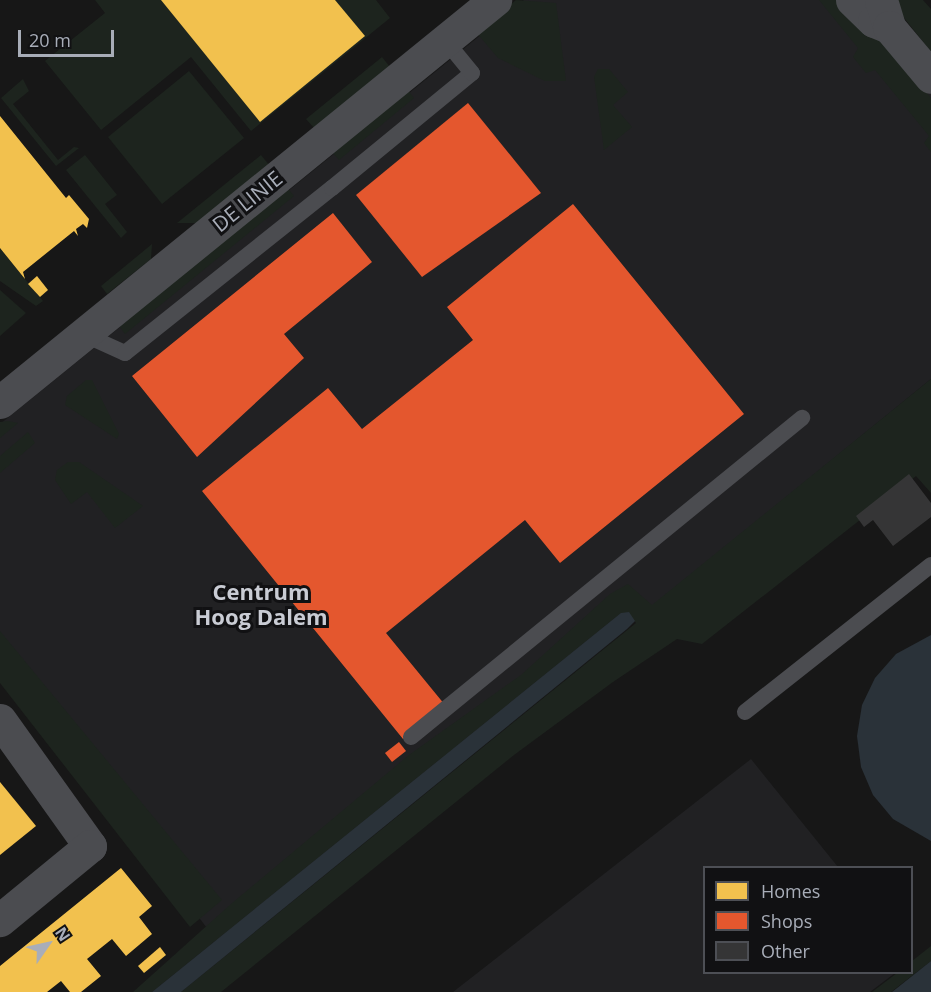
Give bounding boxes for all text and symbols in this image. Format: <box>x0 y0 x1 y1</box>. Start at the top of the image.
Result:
scale bar <box>21 18 117 56</box>
text: 20 m <box>29 28 71 52</box>
street label: DE LINIE <box>207 165 287 237</box>
district label: Centrum Hoog Dalem <box>194 578 328 630</box>
legend <box>703 866 913 974</box>
text: Homes <box>761 879 820 903</box>
text: Shops <box>761 909 812 933</box>
north arrow <box>18 914 78 974</box>
text: N <box>50 922 76 945</box>
text: Other <box>761 939 810 963</box>

